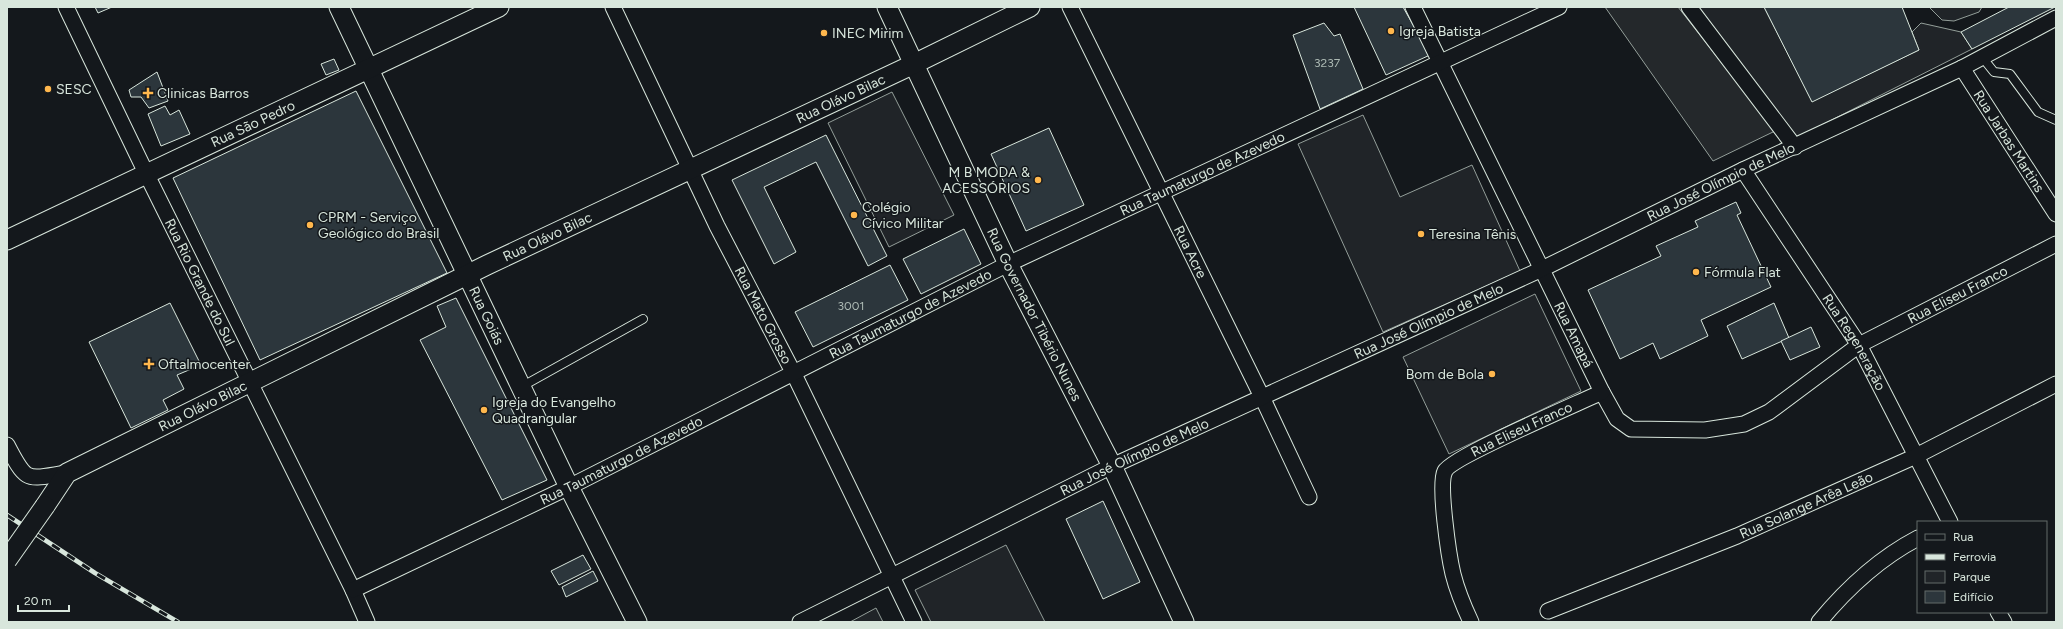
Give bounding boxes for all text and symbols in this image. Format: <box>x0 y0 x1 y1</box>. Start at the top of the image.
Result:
place label: Igreja Batista <box>1399 23 1481 40</box>
place label: INEC Mirim <box>832 25 904 42</box>
marker: Igreja Batista <box>1386 26 1396 36</box>
marker: INEC Mirim <box>819 28 829 38</box>
house number: 3237 <box>1314 56 1341 70</box>
street label: Rua Olávo Bilac <box>793 71 888 127</box>
place label: SESC <box>56 81 92 98</box>
marker: SESC <box>43 84 53 94</box>
place label: Clinicas Barros <box>157 85 249 102</box>
marker: Clinicas Barros <box>142 87 154 99</box>
street label: Rua Jarbas Martins <box>1970 87 2048 196</box>
street label: Rua São Pedro <box>208 97 298 151</box>
street label: Rua Taumaturgo de Azevedo <box>1117 128 1288 220</box>
street label: Rua José Olímpio de Melo <box>1644 139 1798 225</box>
place label: M B MODA & ACESSÓRIOS <box>942 164 1030 197</box>
marker: M B MODA & ACESSÓRIOS <box>1033 175 1043 185</box>
place label: Colégio Cívico Militar <box>862 199 944 232</box>
place label: CPRM - Serviço Geológico do Brasil <box>318 209 439 242</box>
street label: Rua Olávo Bilac <box>500 209 595 265</box>
marker: Colégio Cívico Militar <box>849 210 859 220</box>
street label: Rua Rio Grande do Sul <box>161 216 238 349</box>
marker: CPRM - Serviço Geológico do Brasil <box>305 220 315 230</box>
street label: Rua Acre <box>1170 223 1210 282</box>
street label: Rua Governador Tibério Nunes <box>983 225 1085 404</box>
place label: Teresina Tênis <box>1429 226 1516 243</box>
marker: Teresina Tênis <box>1416 229 1426 239</box>
street label: Rua Eliseu Franco <box>1905 262 2011 328</box>
street label: Rua Mato Grosso <box>731 264 795 367</box>
place label: Fórmula Flat <box>1704 264 1781 281</box>
street label: Rua Taumaturgo de Azevedo <box>826 266 995 362</box>
marker: Fórmula Flat <box>1691 267 1701 277</box>
street label: Rua José Olímpio de Melo <box>1351 280 1506 363</box>
street label: Rua Goiás <box>465 284 508 348</box>
street label: Rua Regeneração <box>1818 291 1889 393</box>
house number: 3001 <box>838 299 864 313</box>
street label: Rua Amapá <box>1550 299 1597 371</box>
place label: Oftalmocenter <box>158 356 250 373</box>
marker: Oftalmocenter <box>143 358 155 370</box>
place label: Bom de Bola <box>1406 366 1484 383</box>
marker: Bom de Bola <box>1487 369 1497 379</box>
street label: Rua Olávo Bilac <box>156 377 250 435</box>
place label: Igreja do Evangelho Quadrangular <box>492 394 616 427</box>
street label: Rua Eliseu Franco <box>1468 398 1575 461</box>
marker: Igreja do Evangelho Quadrangular <box>479 405 489 415</box>
street label: Rua Taumaturgo de Azevedo <box>537 413 706 509</box>
street label: Rua José Olímpio de Melo <box>1057 415 1212 500</box>
street label: Rua Solange Arêa Leão <box>1737 468 1875 543</box>
legend <box>1917 521 2047 613</box>
text: Rua <box>1953 530 1973 544</box>
text: Ferrovia <box>1953 550 1996 564</box>
text: Parque <box>1953 570 1991 584</box>
scale bar <box>18 587 69 613</box>
text: Edifício <box>1953 590 1993 604</box>
text: 20 m <box>24 594 52 608</box>

